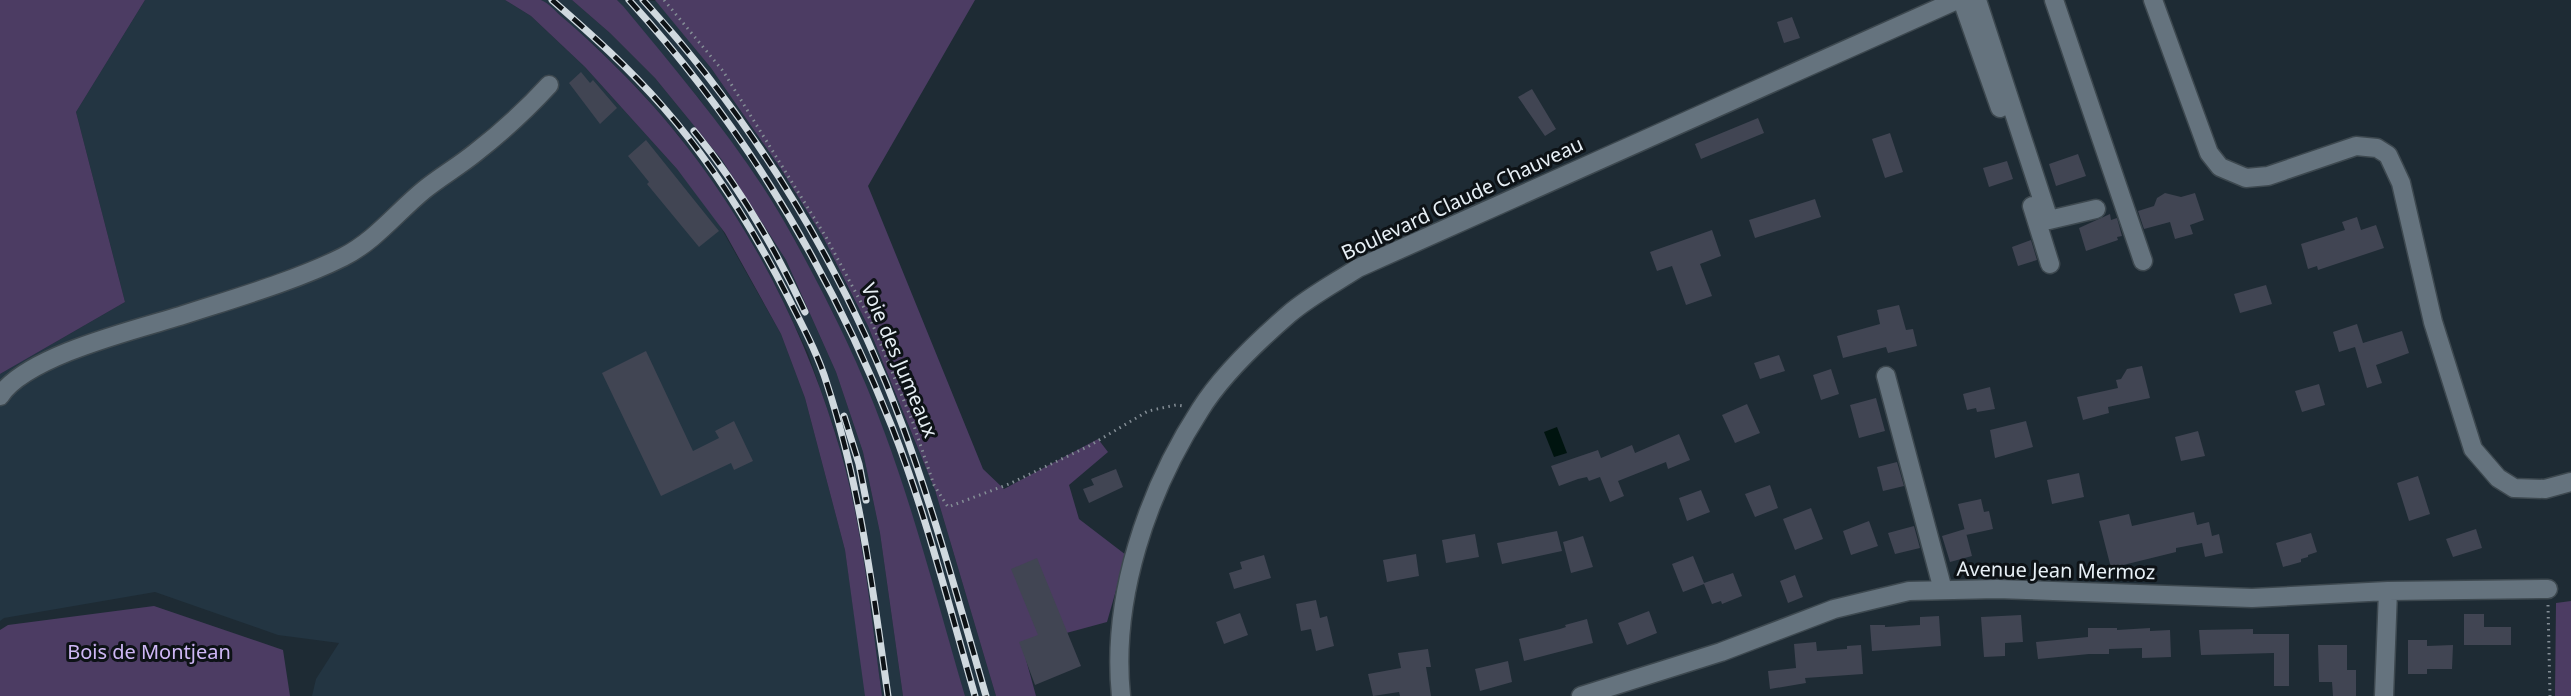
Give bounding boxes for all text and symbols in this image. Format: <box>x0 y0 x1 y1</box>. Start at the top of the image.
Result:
street label: Boulevard Claude Chauveau <box>1337 130 1587 266</box>
street label: Voie des Jumeaux <box>855 278 945 442</box>
street label: Avenue Jean Mermoz <box>1956 555 2156 585</box>
park label: Bois de Montjean <box>67 638 231 665</box>

